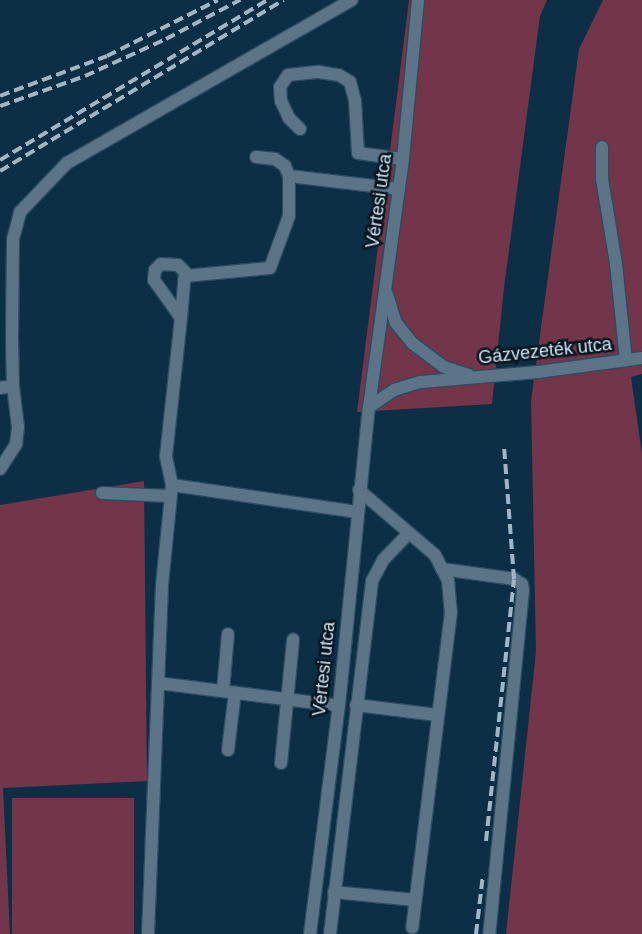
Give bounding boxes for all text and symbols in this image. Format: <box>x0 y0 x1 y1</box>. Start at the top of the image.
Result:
street label: Vértesi utca <box>362 152 396 250</box>
street label: Gázvezeték utca <box>477 333 613 369</box>
street label: Vértesi utca <box>308 621 340 717</box>

